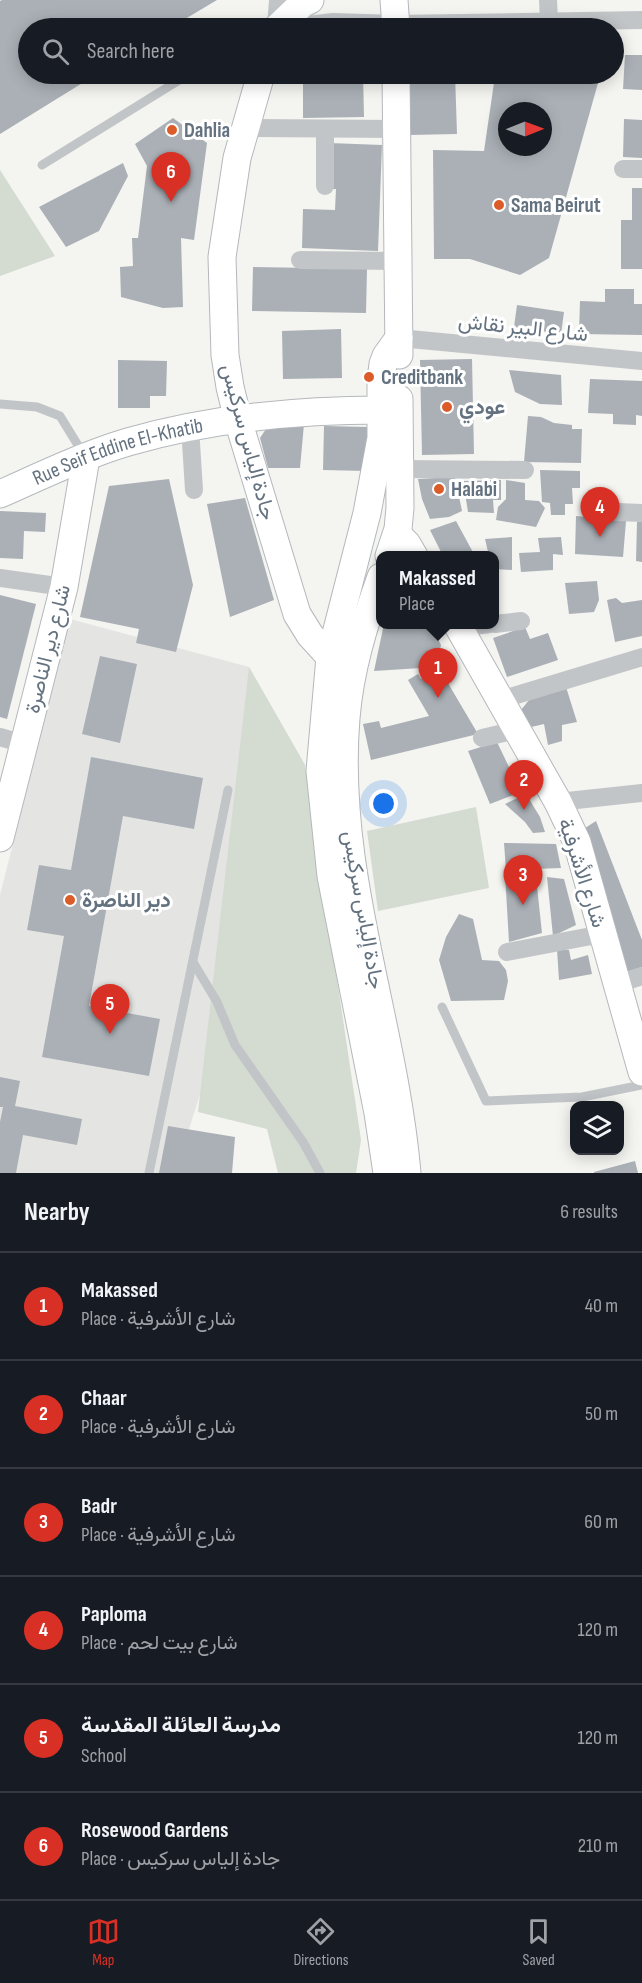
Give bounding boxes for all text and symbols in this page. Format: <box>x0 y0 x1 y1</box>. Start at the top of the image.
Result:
search box <box>18 18 624 84</box>
icon: search <box>39 35 72 68</box>
text: Search here <box>87 38 174 65</box>
north arrow <box>498 102 552 156</box>
place label: Dahlia <box>184 118 230 143</box>
marker: Dahlia <box>165 123 179 137</box>
pin: 6 <box>152 152 190 202</box>
place label: Sama Beirut <box>511 193 601 218</box>
marker: Sama Beirut <box>492 198 506 212</box>
street label: شارع البير نقاش <box>457 309 589 348</box>
street label: جادة إلياس سركيس <box>214 361 281 523</box>
place label: Creditbank <box>381 365 463 390</box>
marker: Creditbank <box>362 370 376 384</box>
place label: عودي <box>459 395 505 424</box>
marker: عودي <box>440 400 454 414</box>
street label: Rue Seif Eddine El-Khatib <box>29 413 205 490</box>
place label: Halabi <box>451 477 497 502</box>
marker: Halabi <box>432 482 446 496</box>
pin: 4 <box>580 488 620 537</box>
popup <box>376 551 499 629</box>
text: Makassed <box>399 565 476 592</box>
street label: شارع دير الناصرة <box>20 582 77 716</box>
text: Place <box>399 592 435 616</box>
pin: 1 <box>418 648 458 698</box>
pin: 2 <box>504 760 544 810</box>
your location <box>369 789 398 818</box>
street label: شارع الأشرفية <box>552 815 611 931</box>
street label: جادة إلياس سركيس <box>336 829 389 991</box>
pin: 3 <box>504 856 542 905</box>
place label: دير الناصرة <box>82 888 171 913</box>
marker: دير الناصرة <box>63 893 77 907</box>
pin: 5 <box>90 984 130 1034</box>
map controls <box>570 1101 624 1155</box>
button: layers <box>570 1101 624 1155</box>
text: Nearby <box>24 1197 90 1228</box>
text: 6 results <box>560 1200 618 1224</box>
text: Makassed <box>81 1277 158 1304</box>
text: 1 <box>40 1294 47 1318</box>
text: 40 m <box>585 1294 618 1318</box>
text: Place · شارع الأشرفية <box>81 1307 235 1331</box>
text: Chaar <box>81 1385 127 1412</box>
text: 2 <box>39 1402 48 1426</box>
text: 50 m <box>585 1402 618 1426</box>
text: Place · شارع الأشرفية <box>81 1415 235 1439</box>
text: Badr <box>81 1493 117 1520</box>
text: 3 <box>39 1510 48 1534</box>
text: 60 m <box>584 1510 618 1534</box>
text: Place · شارع الأشرفية <box>81 1523 235 1547</box>
text: Paploma <box>81 1601 147 1628</box>
text: 4 <box>39 1618 48 1642</box>
text: 120 m <box>578 1618 618 1642</box>
text: Place · شارع بيت لحم <box>81 1631 238 1655</box>
text: مدرسة العائلة المقدسة <box>81 1712 281 1739</box>
text: 5 <box>39 1726 48 1750</box>
text: 120 m <box>578 1726 618 1750</box>
text: School <box>81 1744 126 1768</box>
text: Rosewood Gardens <box>81 1817 229 1844</box>
text: 6 <box>39 1834 48 1858</box>
text: 210 m <box>578 1834 618 1858</box>
text: Place · جادة إلياس سركيس <box>81 1847 280 1871</box>
tab: Map <box>87 1915 120 1970</box>
tab: Directions <box>293 1915 349 1970</box>
tab: Saved <box>522 1915 555 1970</box>

